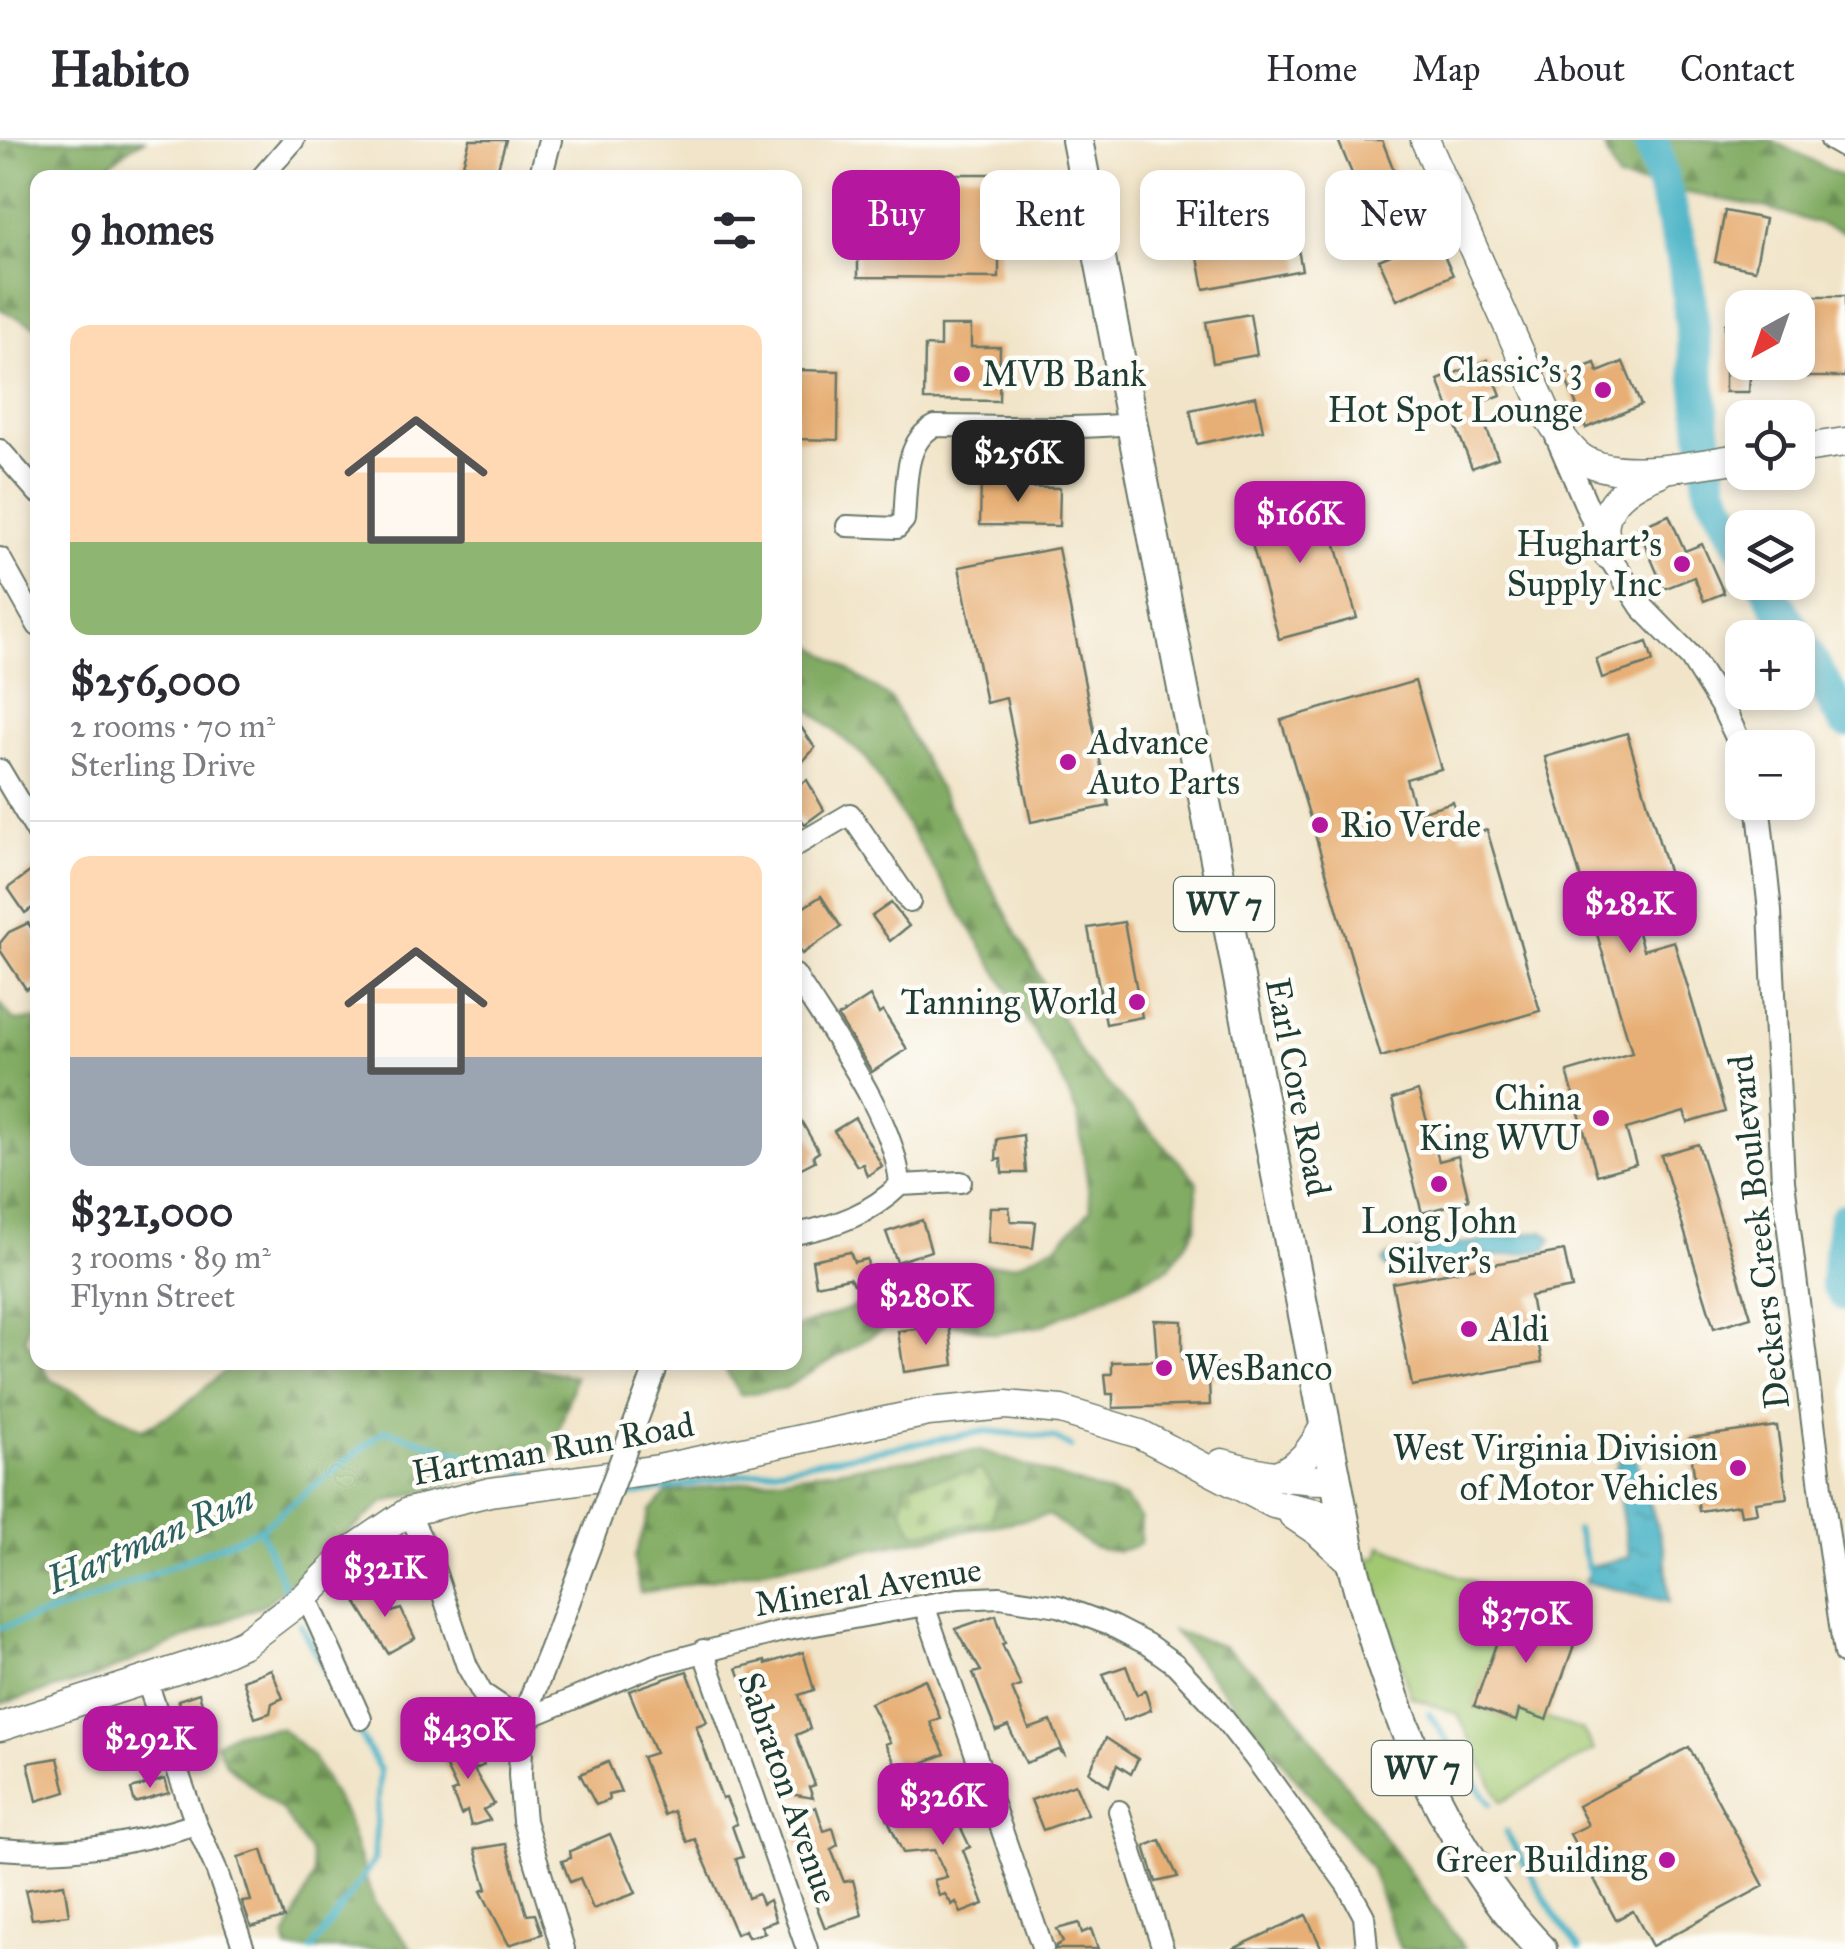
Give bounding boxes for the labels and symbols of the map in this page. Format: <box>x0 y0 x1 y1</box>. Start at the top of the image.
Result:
north arrow <box>1725 290 1815 380</box>
place label: Classic's 3 Hot Spot Lounge <box>1328 349 1583 432</box>
place label: MVB Bank <box>982 353 1147 396</box>
marker: MVB Bank <box>951 363 973 385</box>
marker: Classic's 3 Hot Spot Lounge <box>1592 379 1614 401</box>
pin: $256K <box>948 420 1088 505</box>
pin: $166K <box>1230 481 1370 566</box>
place label: Hughart's Supply Inc <box>1507 523 1662 606</box>
marker: Hughart's Supply Inc <box>1671 553 1693 575</box>
place label: Advance Auto Parts <box>1086 721 1240 804</box>
marker: Advance Auto Parts <box>1057 751 1079 773</box>
place label: Rio Verde <box>1340 804 1481 847</box>
marker: Rio Verde <box>1309 814 1331 836</box>
pin: $282K <box>1560 871 1700 956</box>
road number: WV 7 <box>1174 877 1274 931</box>
street label: Earl Core Road <box>1256 974 1340 1200</box>
place label: Tanning World <box>901 981 1117 1024</box>
marker: Tanning World <box>1126 991 1148 1013</box>
street label: Deckers Creek Boulevard <box>1719 1052 1799 1411</box>
place label: China King WVU <box>1419 1077 1581 1160</box>
marker: China King WVU <box>1590 1107 1612 1129</box>
marker: Long John Silver's <box>1428 1173 1450 1195</box>
place label: Long John Silver's <box>1361 1200 1517 1283</box>
pin: $280K <box>856 1263 996 1348</box>
place label: Aldi <box>1487 1308 1550 1351</box>
marker: Aldi <box>1458 1318 1480 1340</box>
place label: WesBanco <box>1184 1347 1333 1390</box>
marker: WesBanco <box>1153 1357 1175 1379</box>
street label: Hartman Run Road <box>409 1403 698 1495</box>
place label: West Virginia Division of Motor Vehicles <box>1393 1427 1718 1510</box>
marker: West Virginia Division of Motor Vehicles <box>1727 1457 1749 1479</box>
water label: Hartman Run <box>38 1475 261 1604</box>
pin: $321K <box>315 1535 455 1620</box>
street label: Mineral Avenue <box>751 1548 985 1626</box>
pin: $370K <box>1456 1581 1596 1666</box>
street label: Sabraton Avenue <box>728 1667 848 1909</box>
pin: $430K <box>398 1697 538 1782</box>
pin: $292K <box>80 1706 220 1791</box>
road number: WV 7 <box>1372 1741 1472 1795</box>
pin: $326K <box>873 1763 1013 1848</box>
place label: Greer Building <box>1435 1839 1648 1882</box>
marker: Greer Building <box>1656 1849 1678 1871</box>

